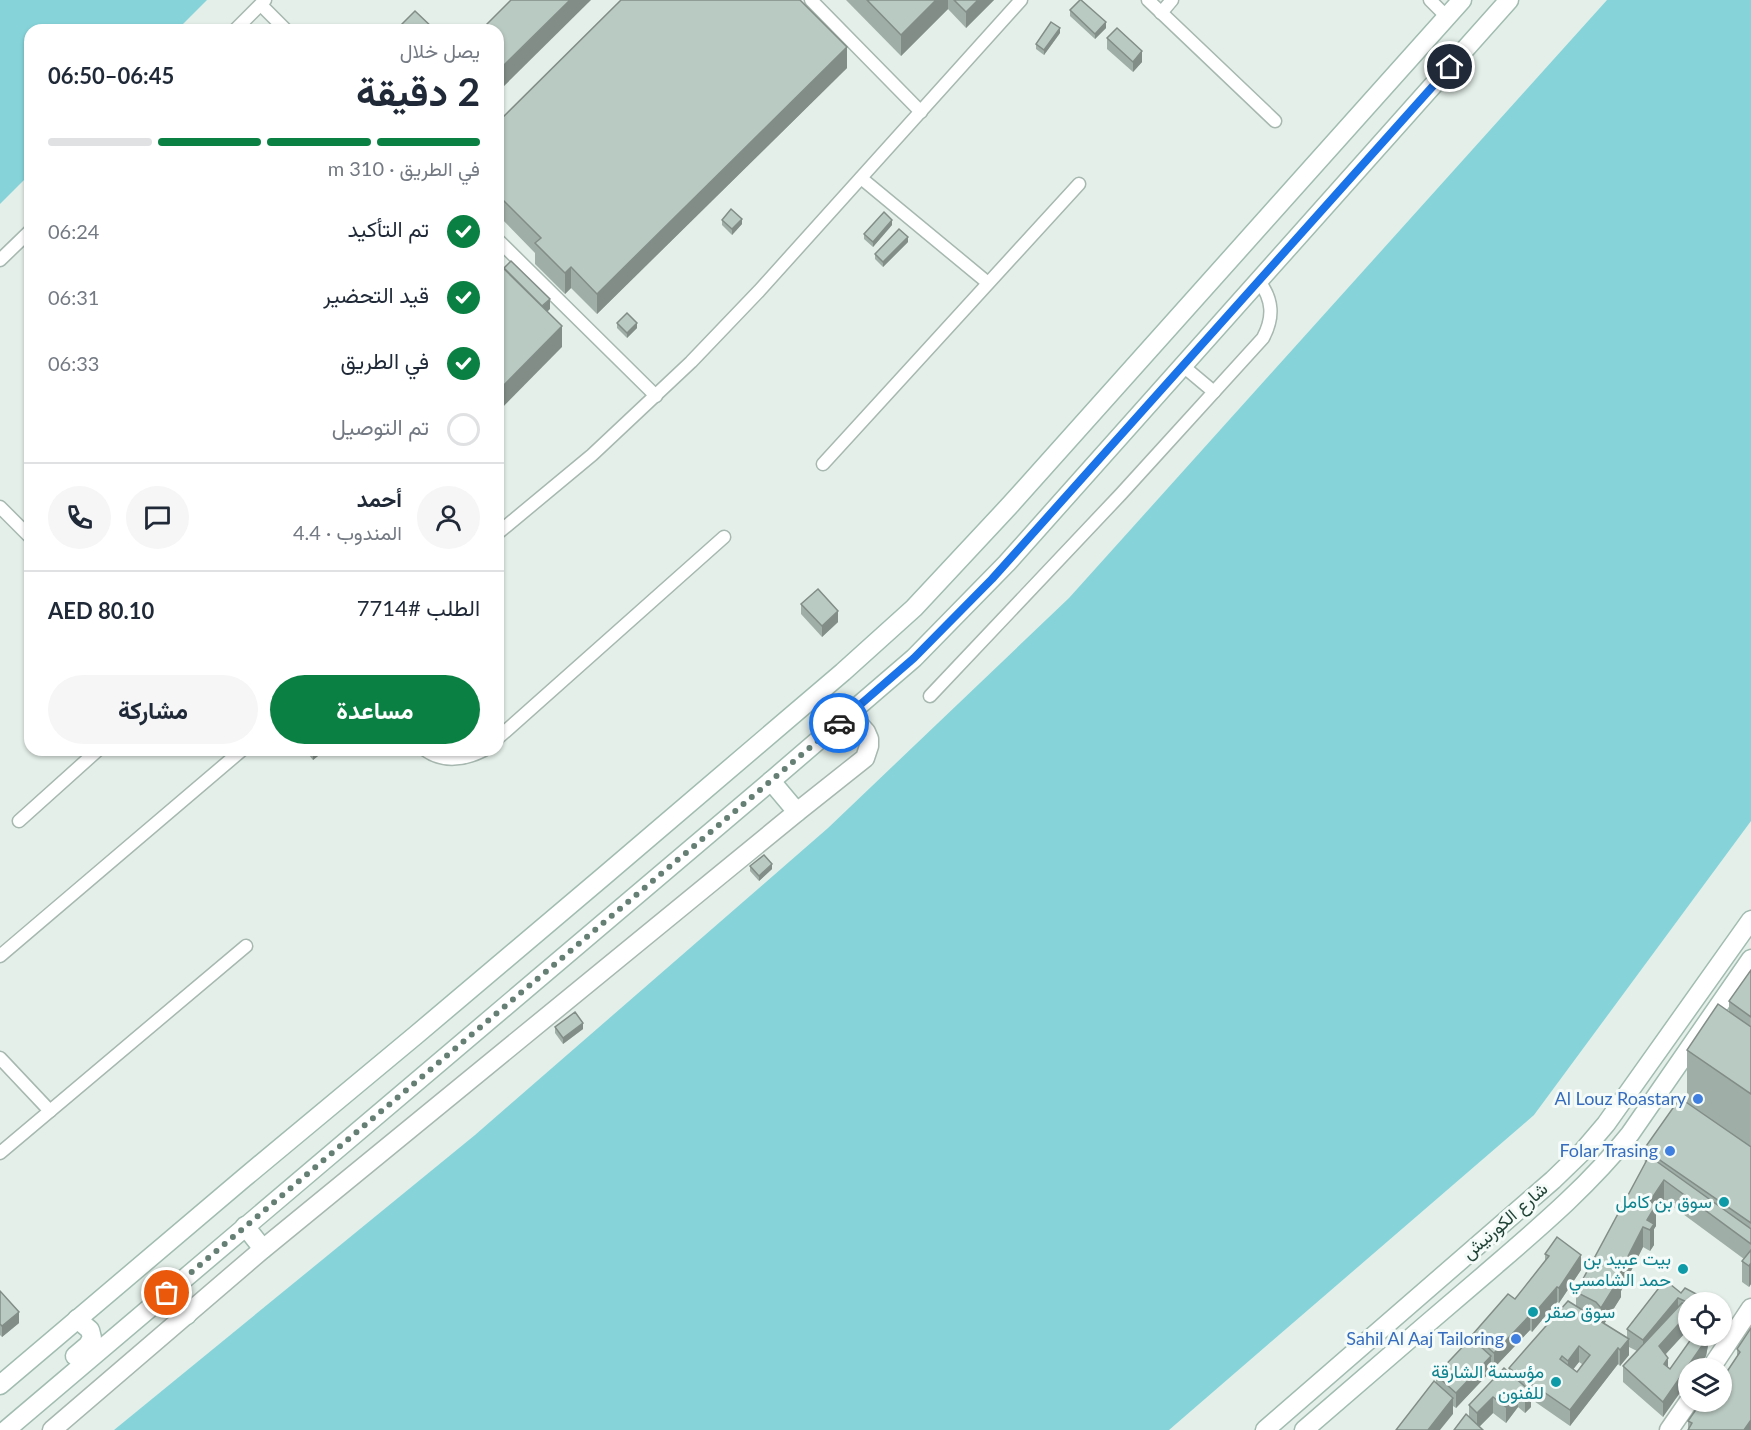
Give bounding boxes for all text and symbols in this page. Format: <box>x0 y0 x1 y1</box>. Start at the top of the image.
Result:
text: يصل خلال <box>400 38 480 62</box>
pin <box>1424 41 1475 92</box>
icon: home <box>1433 50 1466 83</box>
text: 06:45–06:50 <box>48 62 174 89</box>
text: 2 دقيقة <box>356 68 480 114</box>
text: في الطريق · 310 m <box>328 156 480 180</box>
text: تم التأكيد <box>348 215 429 242</box>
icon: check <box>447 215 480 248</box>
text: 06:24 <box>48 219 99 243</box>
text: قيد التحضير <box>323 281 429 308</box>
icon: check <box>447 281 480 314</box>
text: 06:31 <box>48 285 99 309</box>
text: في الطريق <box>340 347 429 374</box>
icon: check <box>447 347 480 380</box>
text: 06:33 <box>48 351 99 375</box>
text: تم التوصيل <box>332 413 429 440</box>
text: أحمد <box>357 485 402 512</box>
button: phone <box>48 486 111 549</box>
button: chat <box>126 486 189 549</box>
button: person <box>417 486 480 549</box>
text: المندوب · 4.4 <box>293 520 402 544</box>
text: الطلب #7714 <box>357 594 480 621</box>
text: AED 80.10 <box>48 597 154 624</box>
button: مشاركة <box>48 675 258 744</box>
button: مساعدة <box>270 675 480 744</box>
courier <box>809 693 869 753</box>
icon: car <box>823 707 856 740</box>
place label: Al Louz Roastary <box>1555 1087 1687 1109</box>
marker: Al Louz Roastary <box>1691 1092 1705 1106</box>
place label: Folar Trasing <box>1559 1139 1658 1161</box>
marker: Folar Trasing <box>1663 1144 1677 1158</box>
street label: شارع الكورنيش <box>1457 1177 1553 1265</box>
place label: سوق بن كامل <box>1615 1190 1712 1213</box>
marker: سوق بن كامل <box>1717 1195 1731 1209</box>
place label: بيت عبيد بن حمد الشامسي <box>1569 1247 1671 1295</box>
marker: بيت عبيد بن حمد الشامسي <box>1676 1262 1690 1276</box>
pin <box>141 1267 192 1318</box>
icon: bag <box>150 1276 183 1309</box>
map controls <box>1678 1292 1732 1412</box>
button: locate <box>1678 1292 1732 1346</box>
place label: سوق صقر <box>1544 1300 1615 1323</box>
marker: سوق صقر <box>1526 1305 1540 1319</box>
place label: Sahil Al Aaj Tailoring <box>1346 1327 1504 1349</box>
marker: Sahil Al Aaj Tailoring <box>1509 1332 1523 1346</box>
button: layers <box>1678 1358 1732 1412</box>
place label: مؤسسة الشارقة للفنون <box>1431 1360 1544 1404</box>
marker: مؤسسة الشارقة للفنون <box>1549 1375 1563 1389</box>

